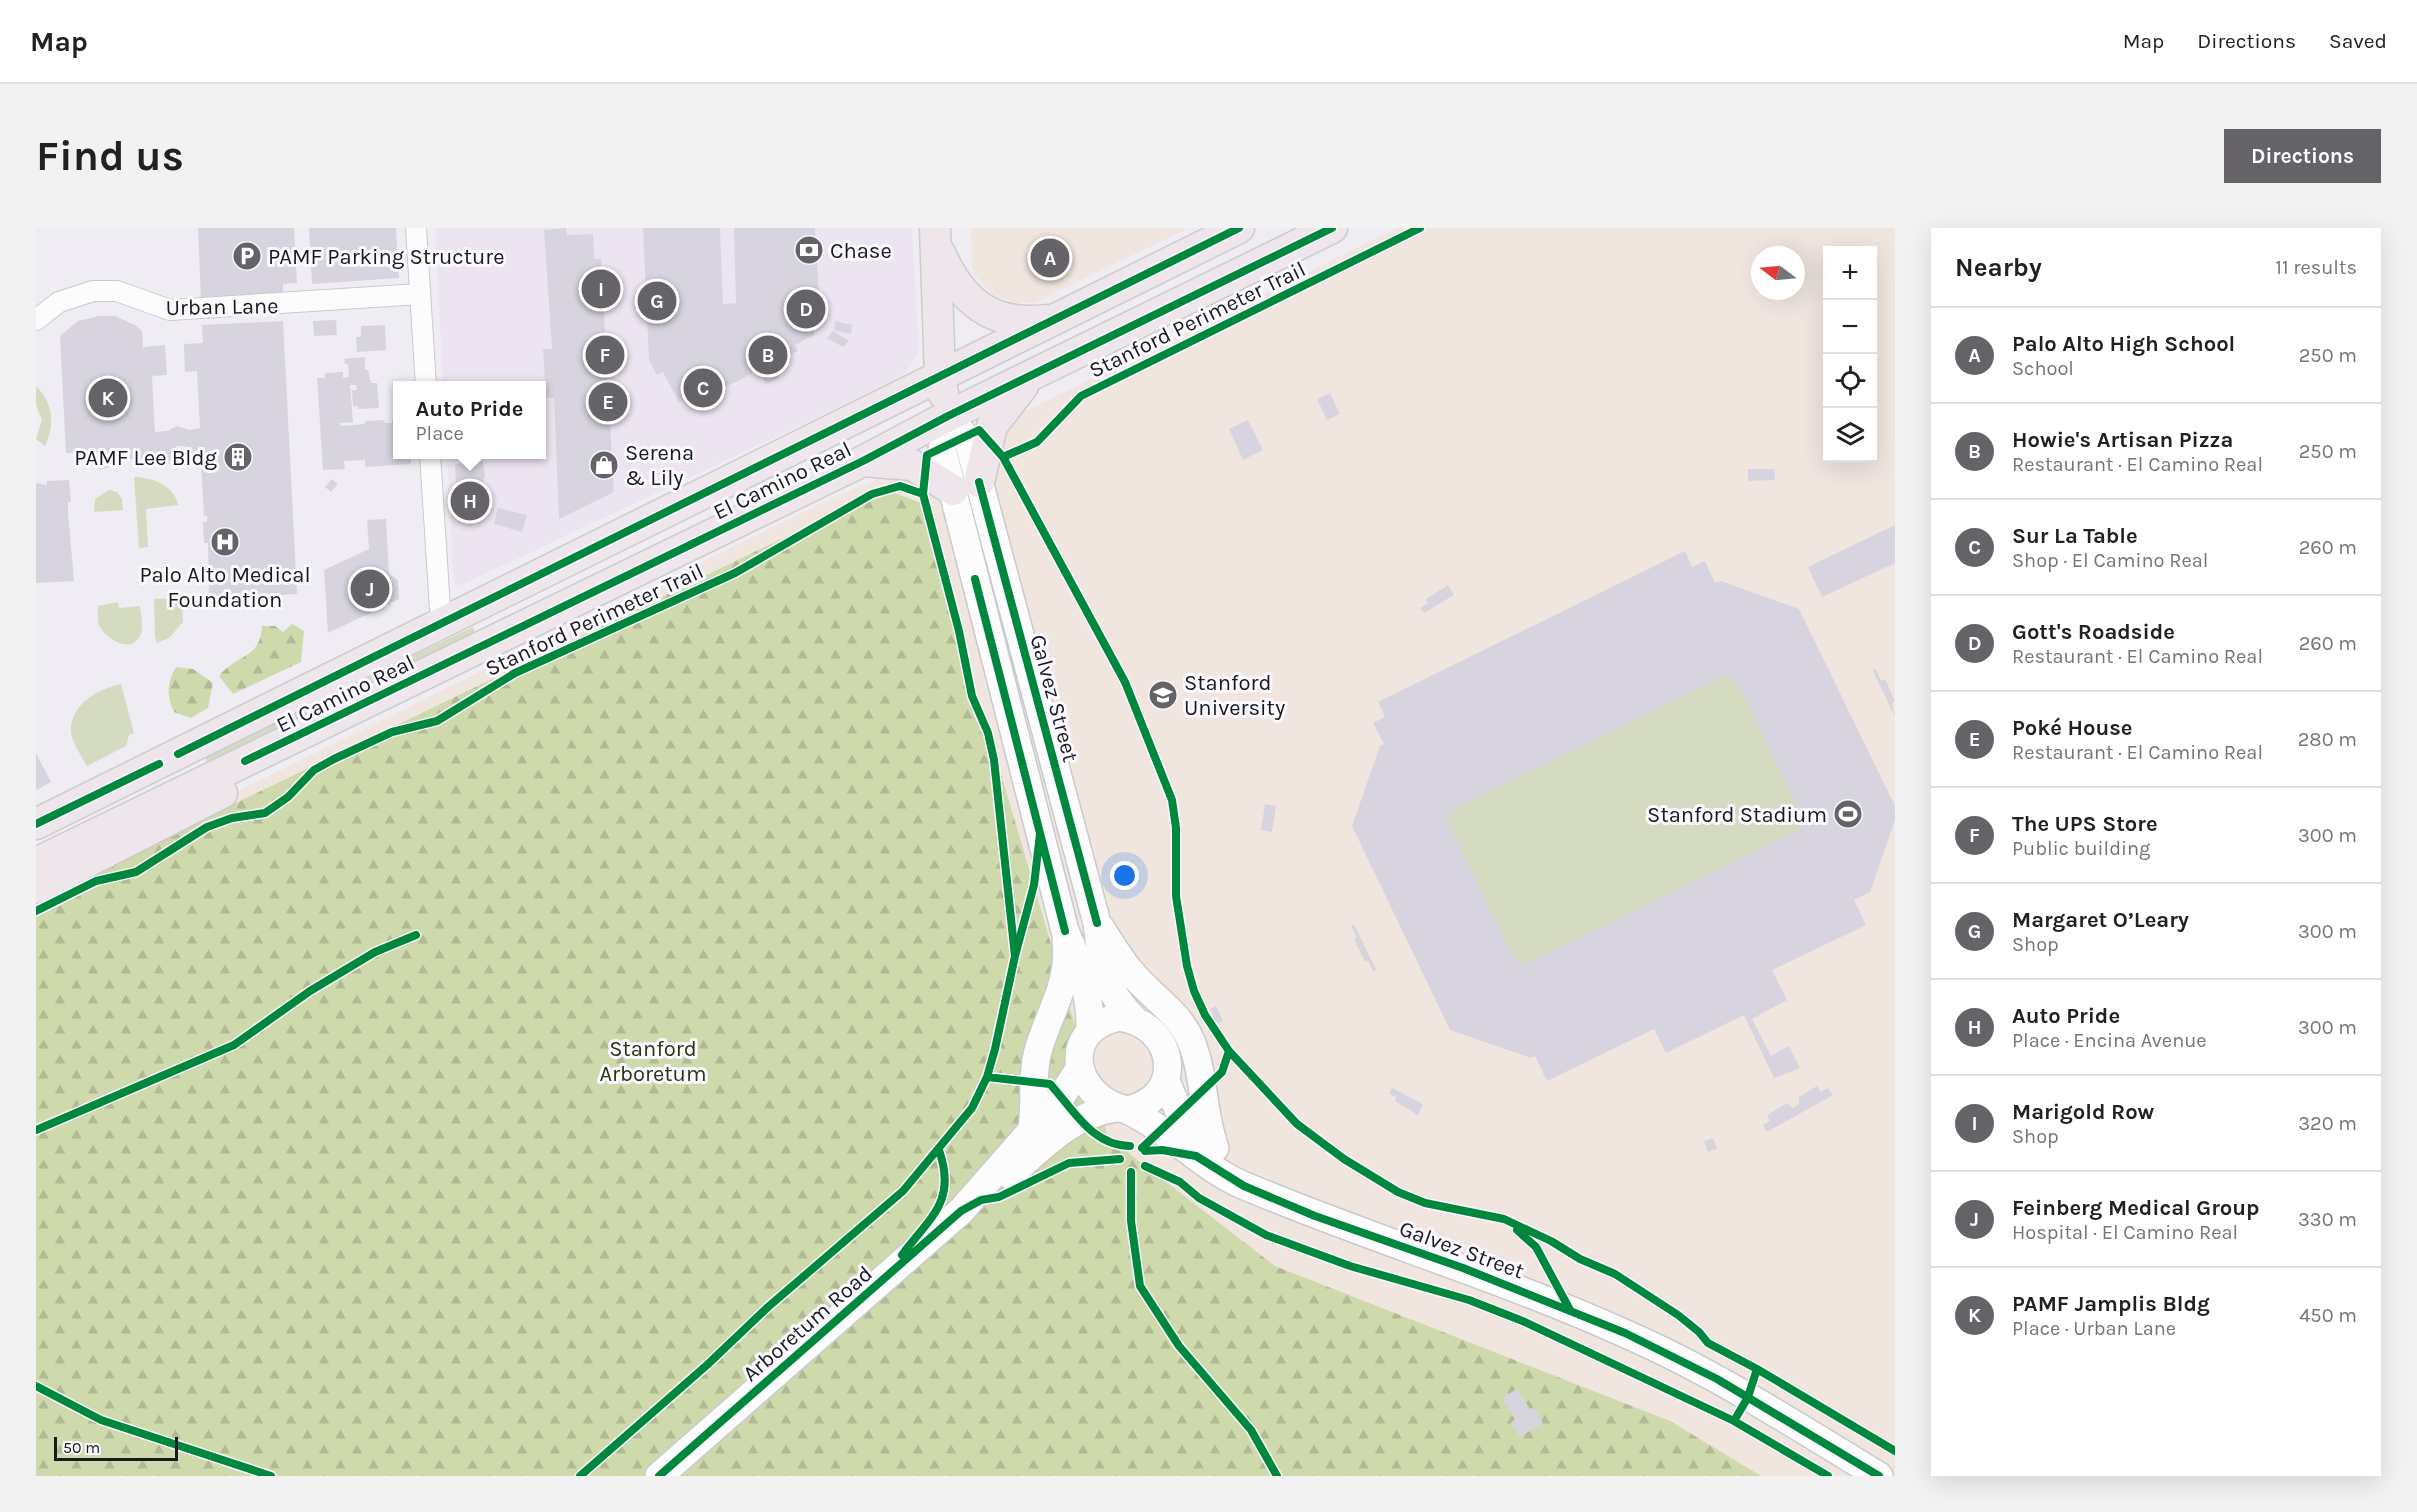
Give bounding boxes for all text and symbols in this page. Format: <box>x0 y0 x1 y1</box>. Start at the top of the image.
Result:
text: Map <box>30 25 88 58</box>
text: Map <box>2123 29 2164 53</box>
text: Directions <box>2197 29 2296 53</box>
text: Saved <box>2329 29 2387 53</box>
button: Directions <box>2224 129 2381 183</box>
text: Find us <box>36 131 184 181</box>
bank icon: Chase <box>793 234 825 266</box>
pin: A <box>1030 236 1070 280</box>
place label: Chase <box>830 238 892 264</box>
parking icon: PAMF Parking Structure <box>231 240 263 272</box>
place label: PAMF Parking Structure <box>268 244 505 270</box>
north arrow <box>1751 246 1805 300</box>
map controls <box>1823 246 1877 462</box>
button: + <box>1823 246 1877 300</box>
text: Nearby <box>1955 252 2042 283</box>
street label: Stanford Perimeter Trail <box>1085 256 1310 384</box>
text: 11 results <box>2275 256 2357 279</box>
pin: I <box>582 266 620 312</box>
pin: G <box>638 278 676 324</box>
pin: D <box>786 286 826 332</box>
street label: Urban Lane <box>165 293 279 321</box>
button: − <box>1823 300 1877 354</box>
text: Palo Alto High School <box>2012 331 2235 357</box>
pin: F <box>586 332 624 378</box>
pin: B <box>748 332 788 378</box>
text: A <box>1968 344 1981 367</box>
text: 250 m <box>2299 344 2357 367</box>
button: locate <box>1823 354 1877 408</box>
text: School <box>2012 357 2074 380</box>
pin: C <box>684 366 722 410</box>
pin: K <box>88 376 128 420</box>
pin: E <box>588 380 628 424</box>
popup <box>393 381 546 459</box>
text: Auto Pride <box>415 396 524 422</box>
button: layers <box>1823 408 1877 462</box>
text: Place <box>415 422 464 445</box>
text: Howie's Artisan Pizza <box>2012 427 2233 453</box>
street label: El Camino Real <box>709 436 856 525</box>
place label: Serena & Lily <box>625 440 694 491</box>
text: B <box>1968 440 1981 463</box>
text: 250 m <box>2299 440 2357 463</box>
building icon: PAMF Lee Bldg <box>222 441 254 473</box>
place label: PAMF Lee Bldg <box>74 445 218 471</box>
shop icon: Serena & Lily <box>588 449 620 481</box>
text: Restaurant · El Camino Real <box>2012 453 2263 476</box>
pin: H <box>450 478 490 524</box>
text: Sur La Table <box>2012 523 2138 549</box>
hospital icon: Palo Alto Medical Foundation <box>209 526 241 558</box>
text: C <box>1968 536 1981 559</box>
text: 260 m <box>2299 536 2357 559</box>
text: Shop · El Camino Real <box>2012 549 2208 572</box>
street label: Stanford Perimeter Trail <box>481 558 708 682</box>
place label: Palo Alto Medical Foundation <box>139 562 311 613</box>
pin: J <box>350 566 390 612</box>
text: Gott's Roadside <box>2012 619 2175 645</box>
street label: Galvez Street <box>1025 632 1084 765</box>
text: D <box>1968 632 1981 655</box>
text: 260 m <box>2299 632 2357 655</box>
text: Restaurant · El Camino Real <box>2012 645 2263 668</box>
street label: El Camino Real <box>272 649 419 738</box>
place label: Stanford University <box>1184 670 1285 721</box>
school or university icon: Stanford University <box>1147 679 1179 711</box>
text: Poké House <box>2012 715 2133 741</box>
text: E <box>1969 728 1980 751</box>
text: 280 m <box>2298 728 2357 751</box>
text: Restaurant · El Camino Real <box>2012 741 2263 764</box>
sports icon: Stanford Stadium <box>1832 798 1864 830</box>
place label: Stanford Stadium <box>1647 802 1827 828</box>
text: The UPS Store <box>2012 811 2158 837</box>
text: F <box>1969 824 1980 847</box>
text: 300 m <box>2298 824 2357 847</box>
text: Public building <box>2012 837 2150 860</box>
your location <box>1110 861 1139 890</box>
text: Margaret O’Leary <box>2012 907 2189 933</box>
text: G <box>1968 920 1981 943</box>
text: 300 m <box>2298 920 2357 943</box>
text: Shop <box>2012 933 2059 956</box>
text: Auto Pride <box>2012 1003 2120 1029</box>
text: H <box>1967 1016 1982 1039</box>
text: 300 m <box>2298 1016 2357 1039</box>
text: Place · Encina Avenue <box>2012 1029 2207 1052</box>
park label: Stanford Arboretum <box>599 1036 707 1087</box>
text: Marigold Row <box>2012 1099 2154 1125</box>
text: I <box>1971 1112 1978 1135</box>
text: 320 m <box>2298 1112 2357 1135</box>
text: Shop <box>2012 1125 2059 1148</box>
text: Feinberg Medical Group <box>2012 1195 2260 1221</box>
text: J <box>1970 1208 1979 1231</box>
text: 330 m <box>2298 1208 2357 1231</box>
street label: Galvez Street <box>1396 1215 1528 1285</box>
text: Hospital · El Camino Real <box>2012 1221 2238 1244</box>
street label: Arboretum Road <box>738 1260 878 1387</box>
text: PAMF Jamplis Bldg <box>2012 1291 2210 1317</box>
text: K <box>1968 1304 1981 1327</box>
text: 450 m <box>2299 1304 2357 1327</box>
text: Place · Urban Lane <box>2012 1317 2176 1340</box>
scale bar <box>54 1434 178 1462</box>
text: 50 m <box>63 1438 100 1457</box>

